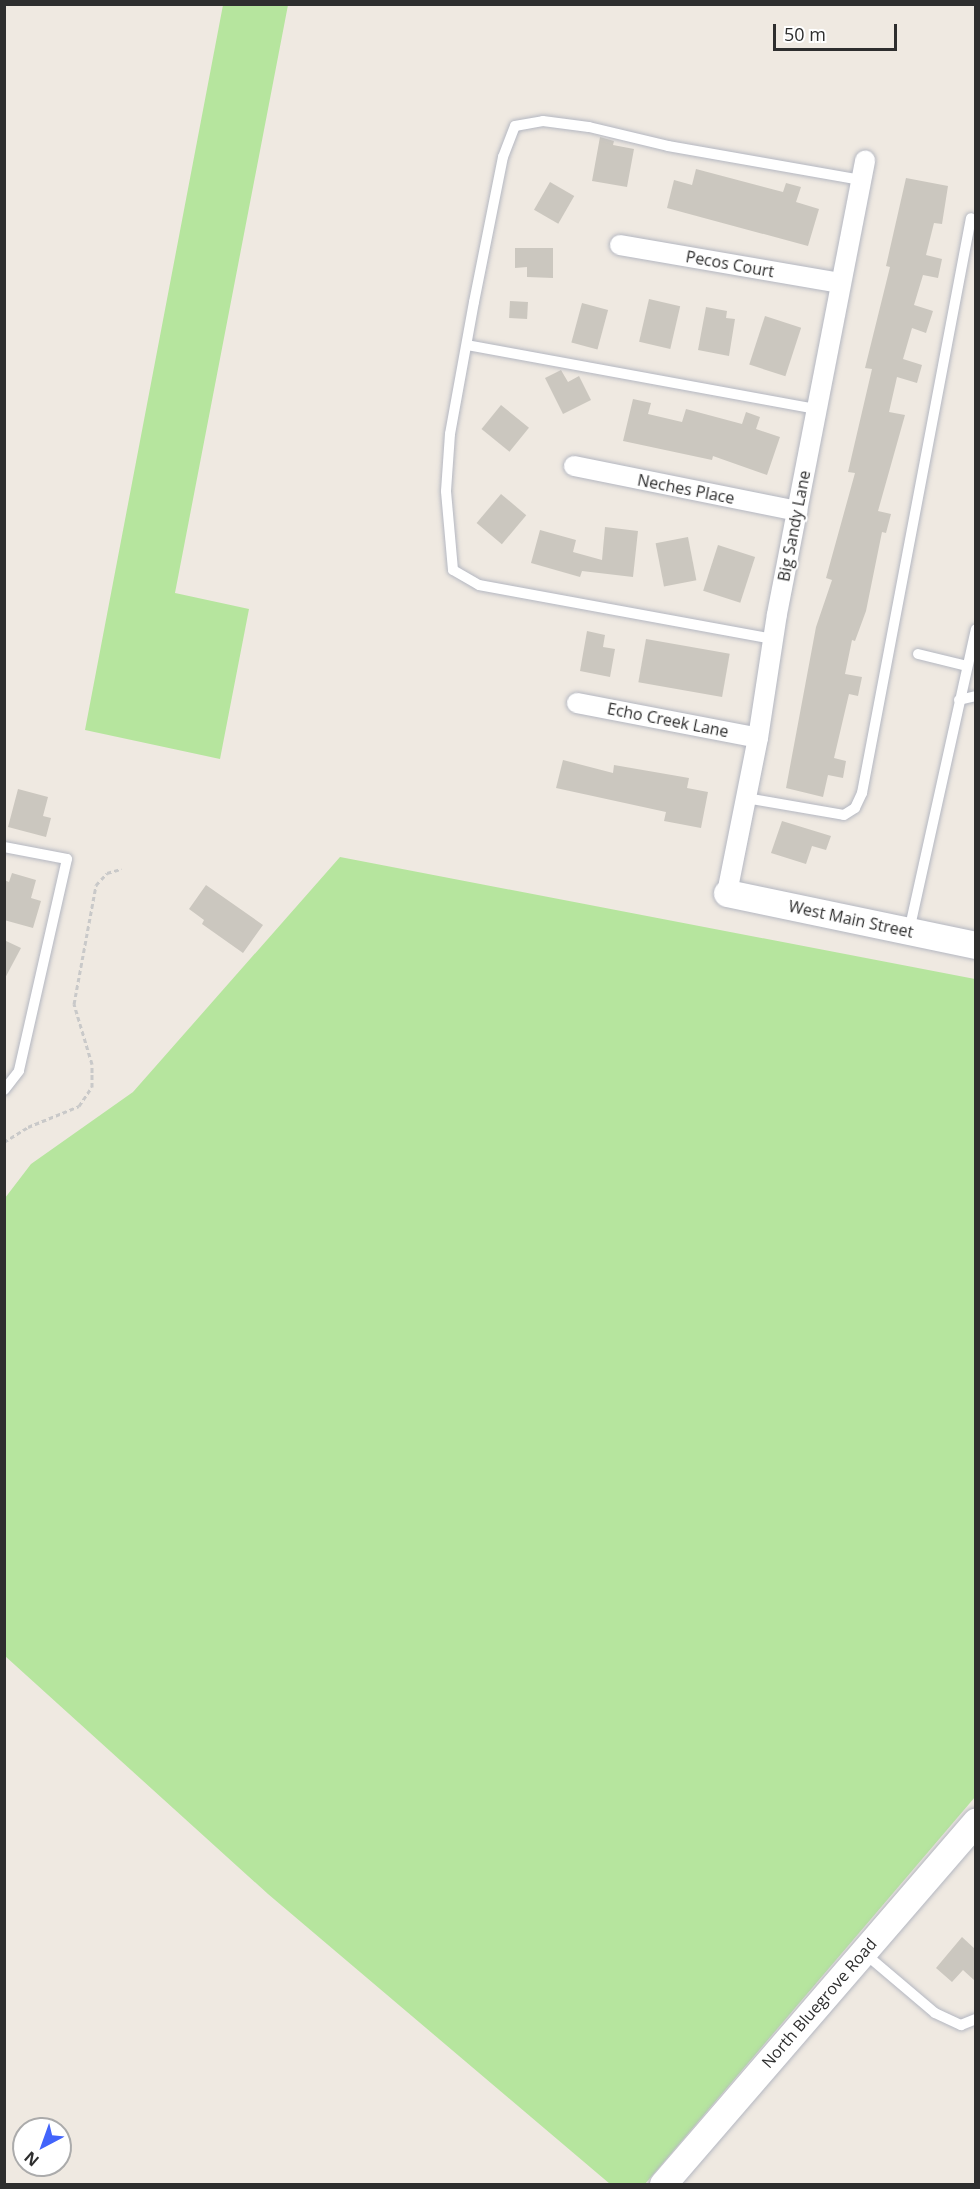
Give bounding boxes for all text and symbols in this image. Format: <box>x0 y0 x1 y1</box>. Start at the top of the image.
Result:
scale bar <box>776 12 900 50</box>
text: 50 m <box>784 22 826 46</box>
street label: Pecos Court <box>684 247 776 281</box>
street label: Big Sandy Lane <box>774 469 814 583</box>
street label: Neches Place <box>636 470 736 508</box>
street label: Echo Creek Lane <box>606 699 730 741</box>
street label: West Main Street <box>787 896 915 942</box>
street label: North Bluegrove Road <box>758 1934 880 2072</box>
north arrow <box>12 2117 72 2177</box>
text: N <box>19 2147 44 2172</box>

